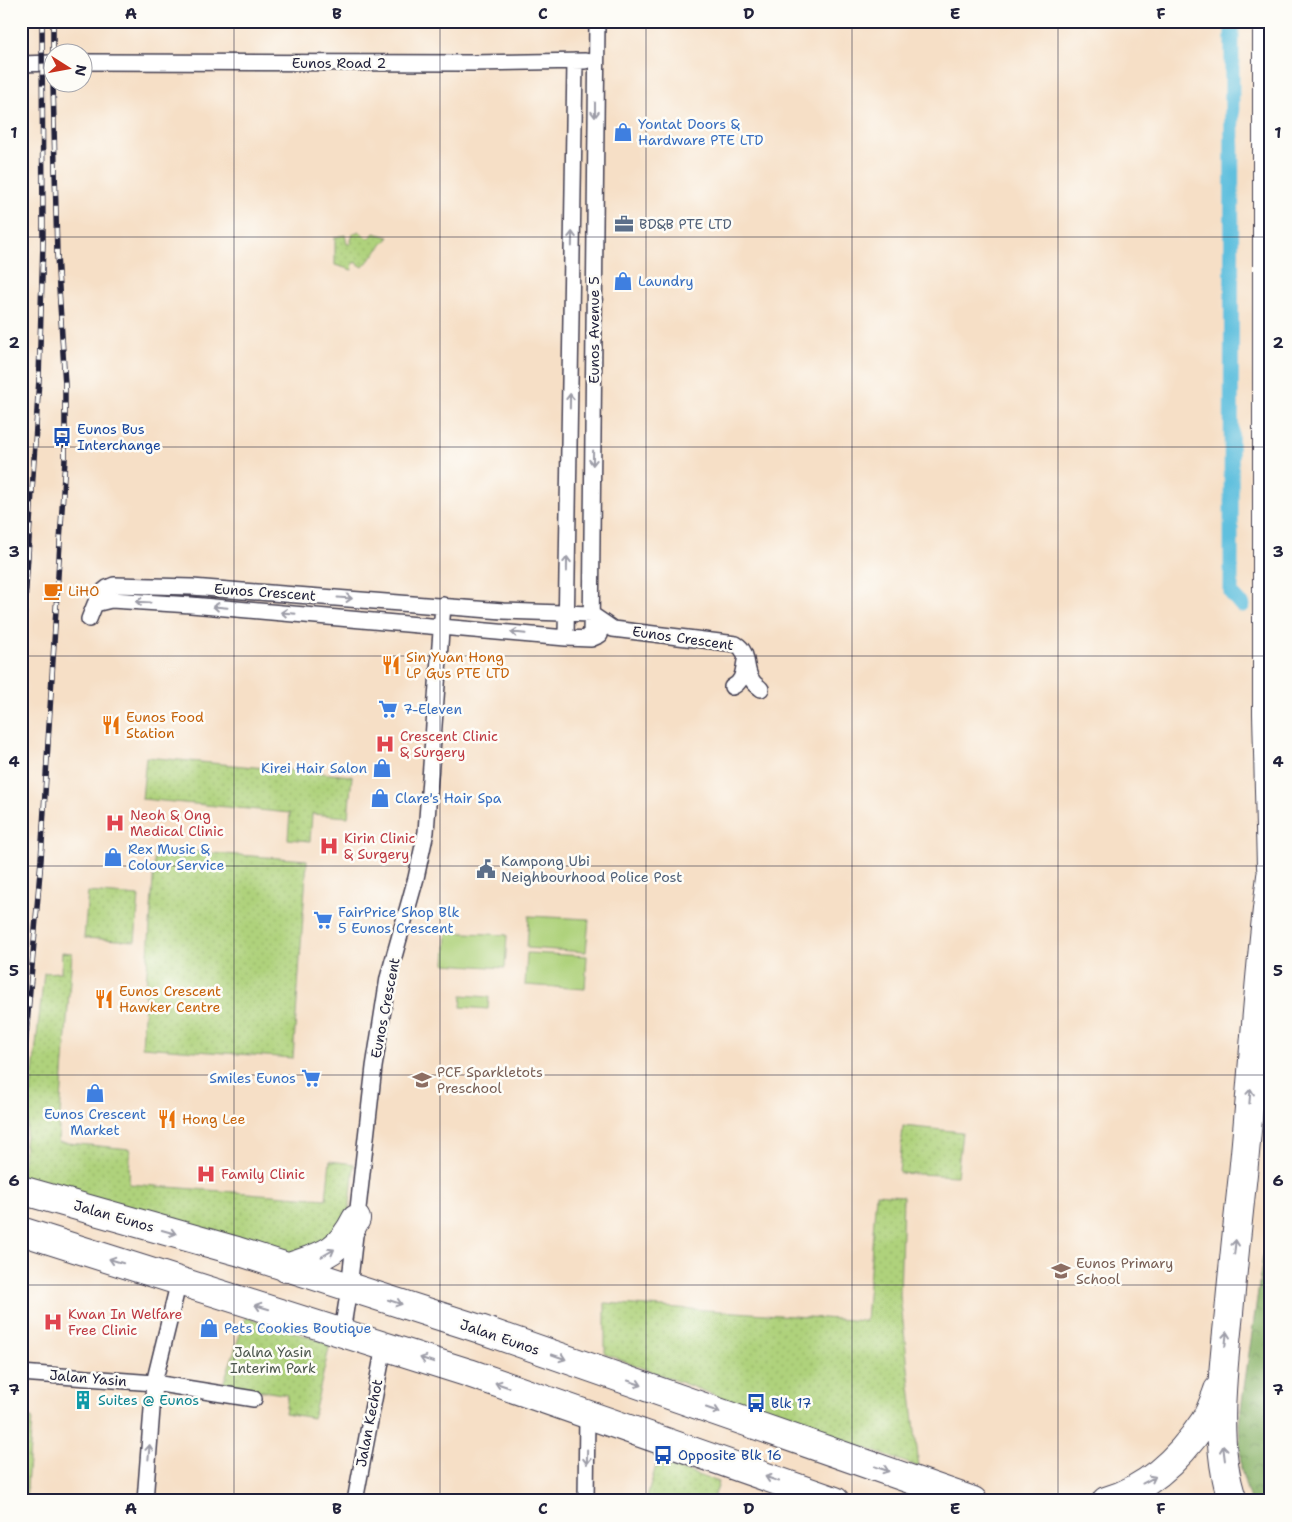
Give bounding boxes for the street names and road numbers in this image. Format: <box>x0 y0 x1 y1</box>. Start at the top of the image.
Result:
street label: Eunos Road 2 <box>292 54 386 72</box>
street label: Eunos Avenue 5 <box>585 276 603 384</box>
street label: Eunos Crescent <box>213 579 317 605</box>
street label: Eunos Crescent <box>631 622 735 654</box>
street label: Eunos Crescent <box>366 956 404 1060</box>
street label: Jalan Eunos <box>72 1196 156 1236</box>
street label: Jalan Eunos <box>458 1315 542 1359</box>
street label: Jalan Yasin <box>49 1366 128 1390</box>
street label: Jalan Kechot <box>352 1377 386 1469</box>

